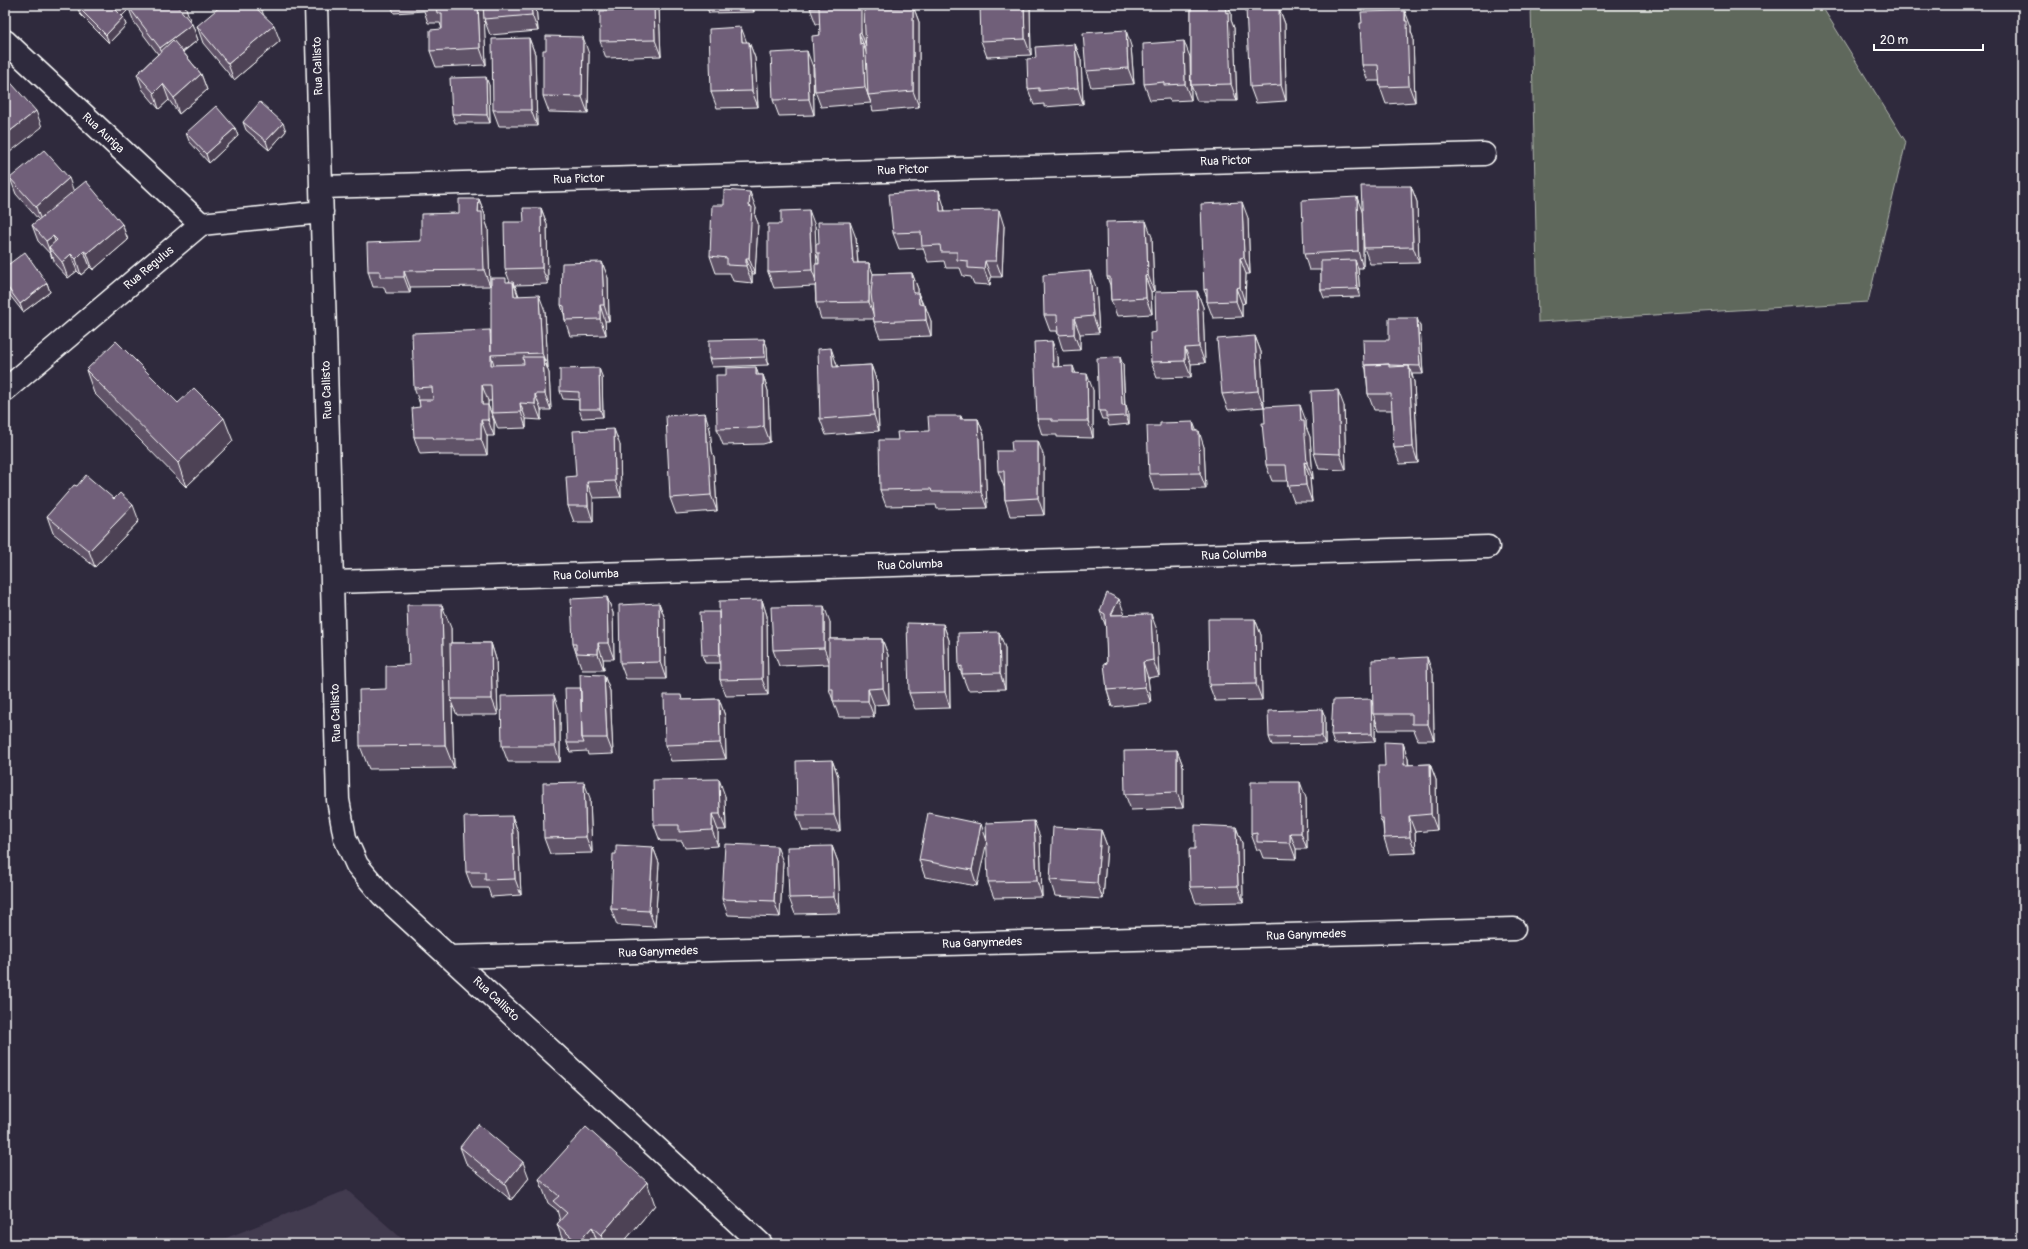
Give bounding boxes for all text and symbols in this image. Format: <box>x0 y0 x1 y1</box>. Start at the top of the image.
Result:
scale bar <box>1874 26 1983 52</box>
text: 20 m <box>1880 33 1909 48</box>
street label: Rua Callisto <box>309 36 327 96</box>
street label: Rua Auriga <box>79 110 128 157</box>
street label: Rua Pictor <box>1200 153 1253 169</box>
street label: Rua Pictor <box>877 162 930 178</box>
street label: Rua Pictor <box>553 171 606 187</box>
street label: Rua Regulus <box>121 242 177 293</box>
street label: Rua Callisto <box>318 360 336 420</box>
street label: Rua Columba <box>1201 546 1267 564</box>
street label: Rua Columba <box>877 556 943 574</box>
street label: Rua Columba <box>553 566 619 584</box>
street label: Rua Callisto <box>327 683 345 743</box>
street label: Rua Ganymedes <box>1266 926 1347 944</box>
street label: Rua Ganymedes <box>942 934 1023 952</box>
street label: Rua Ganymedes <box>618 943 699 961</box>
street label: Rua Callisto <box>469 974 523 1025</box>

